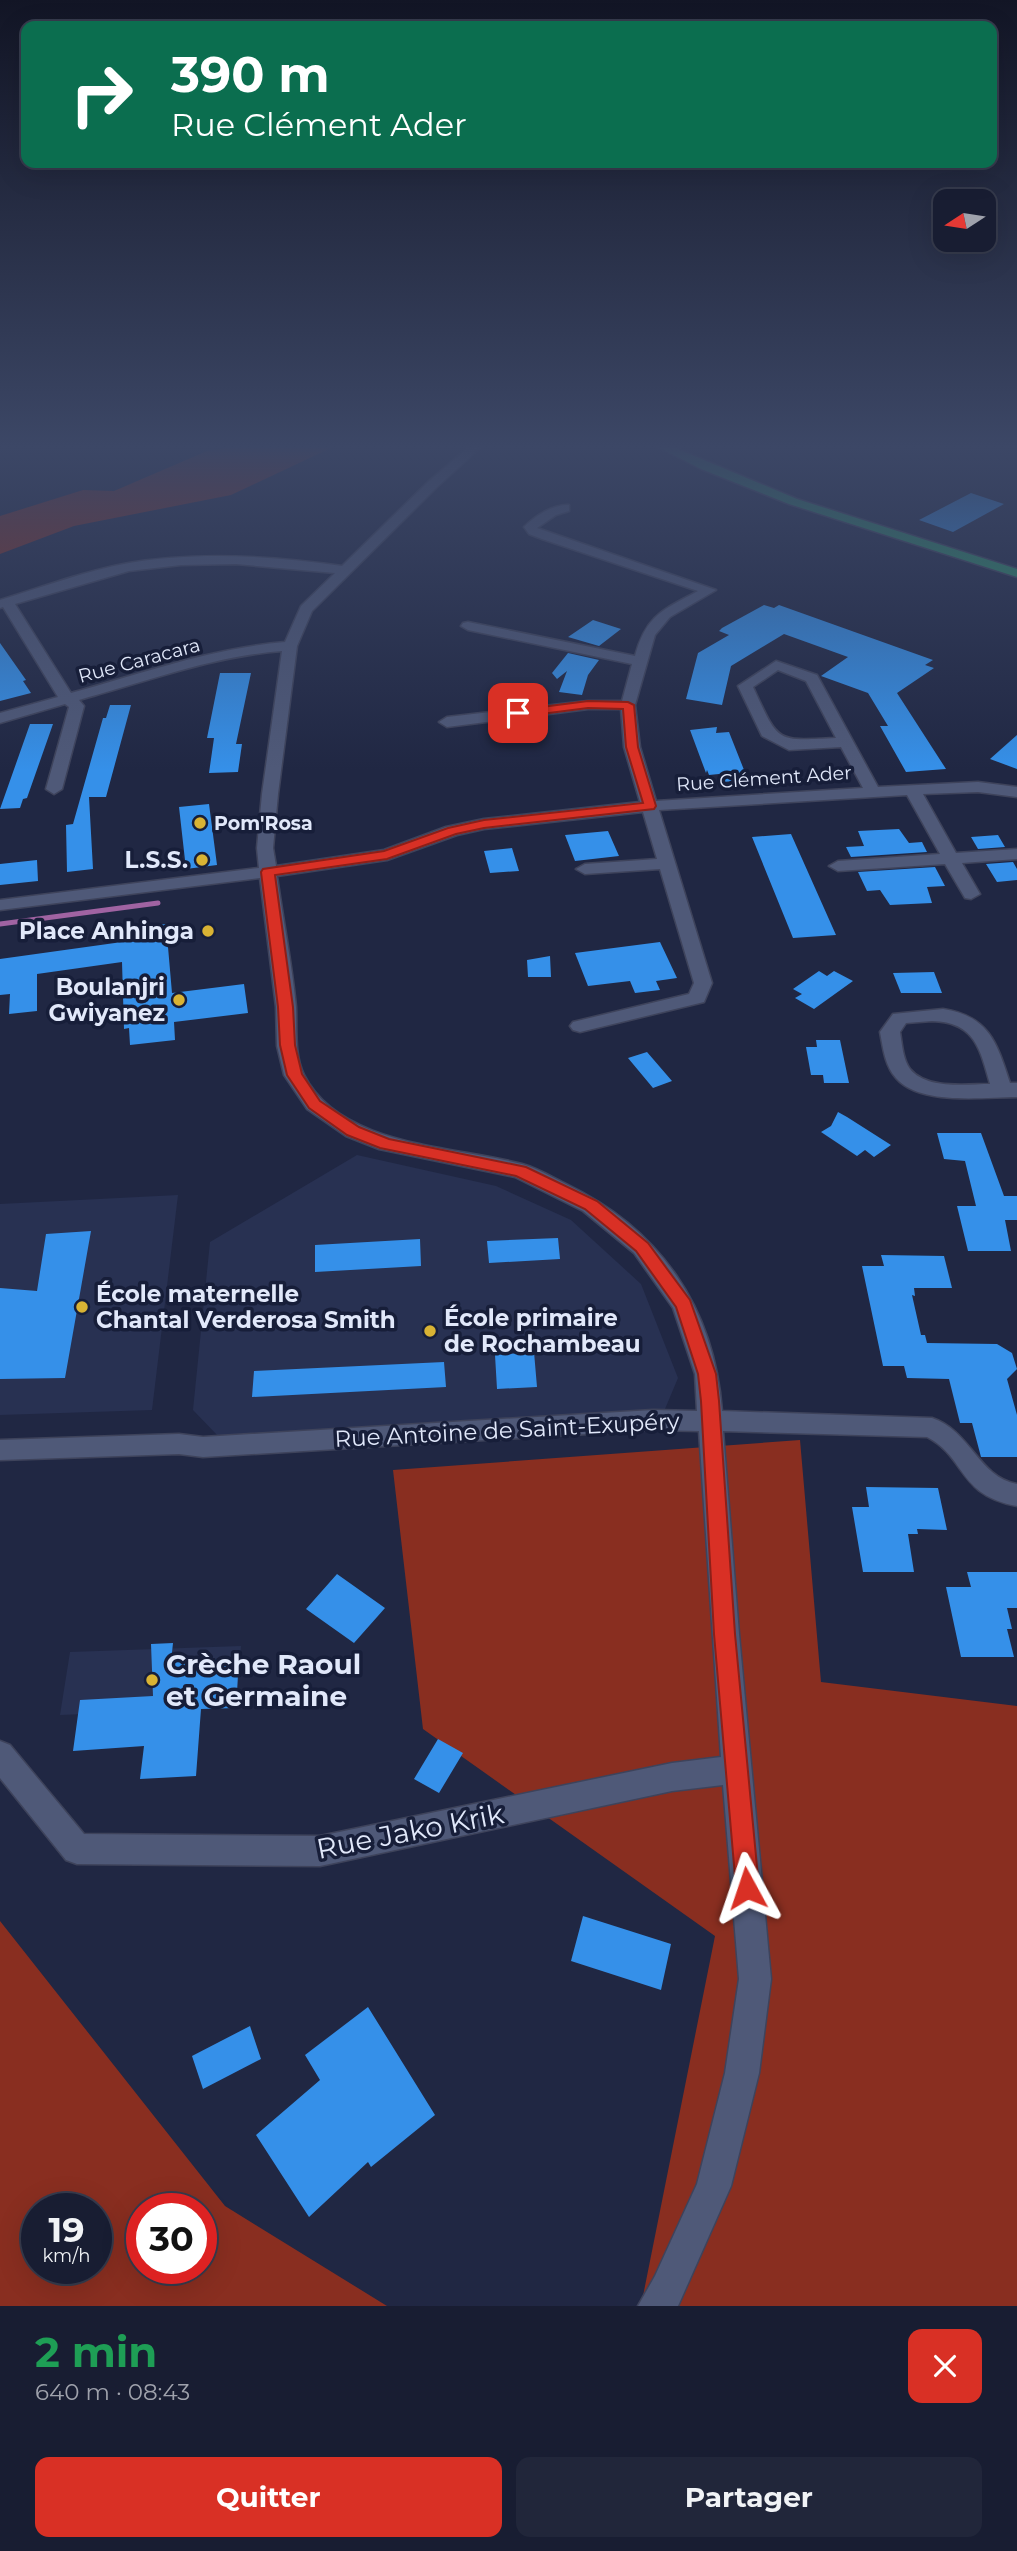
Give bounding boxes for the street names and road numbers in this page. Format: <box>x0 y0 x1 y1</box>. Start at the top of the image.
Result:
street label: Rue Caracara <box>76 633 203 688</box>
street label: Rue Clément Ader <box>676 761 852 796</box>
street label: Rue Antoine de Saint-Exupéry <box>334 1407 681 1453</box>
street label: Rue Jako Krik <box>314 1796 507 1866</box>

